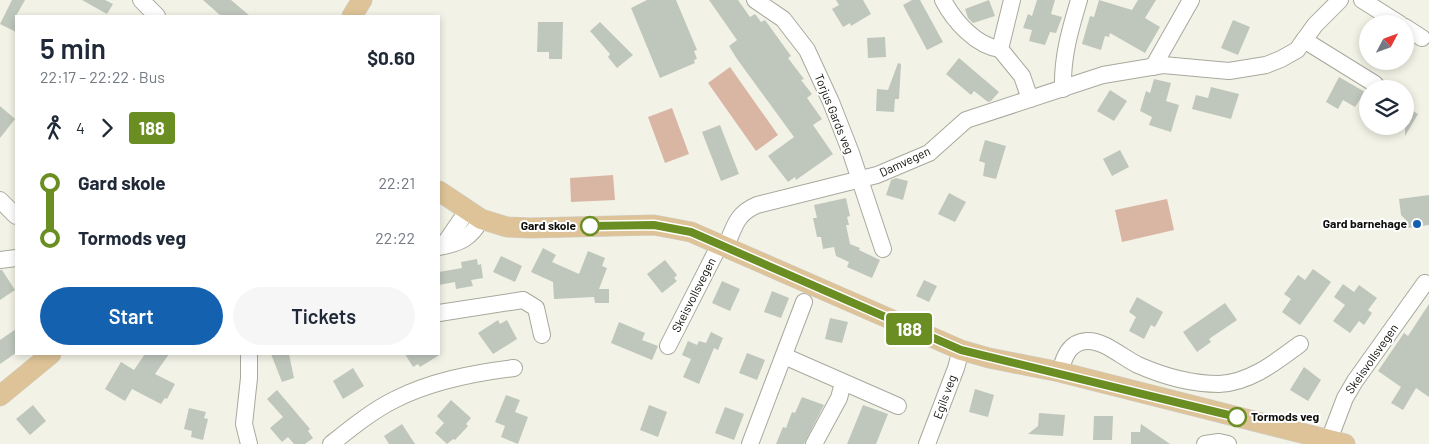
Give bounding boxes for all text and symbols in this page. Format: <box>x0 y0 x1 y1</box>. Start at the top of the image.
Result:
north arrow <box>1359 15 1414 70</box>
map controls <box>1359 15 1414 135</box>
text: 5 min <box>40 31 106 65</box>
text: $0.60 <box>367 46 415 69</box>
text: 22:17 – 22:22 · Bus <box>40 67 165 86</box>
street label: Torjus Gards veg <box>812 72 857 156</box>
button: layers <box>1359 80 1414 135</box>
icon: walk <box>40 114 68 142</box>
icon: forward <box>93 114 121 142</box>
text: 188 <box>139 117 165 139</box>
text: 4 <box>76 118 85 137</box>
street label: Damvegen <box>877 143 932 179</box>
text: Gard skole <box>78 171 166 194</box>
text: 22:21 <box>378 173 415 192</box>
marker: Gard skole <box>580 216 600 236</box>
place label: Gard barnehage <box>1323 216 1407 230</box>
place label: Gard skole <box>521 218 576 232</box>
marker: Gard barnehage <box>1411 218 1423 230</box>
text: Tormods veg <box>78 226 186 249</box>
text: 22:22 <box>375 228 415 247</box>
street label: Skeisvollsvegen <box>668 255 718 334</box>
button: Start <box>40 287 223 345</box>
button: Tickets <box>233 287 415 345</box>
line badge: 188 <box>880 313 938 345</box>
text: 188 <box>896 318 922 340</box>
street label: Skeisvollsvegen <box>1342 321 1400 396</box>
street label: Egils veg <box>930 373 959 421</box>
marker: Tormods veg <box>1227 407 1247 427</box>
place label: Tormods veg <box>1251 409 1320 423</box>

